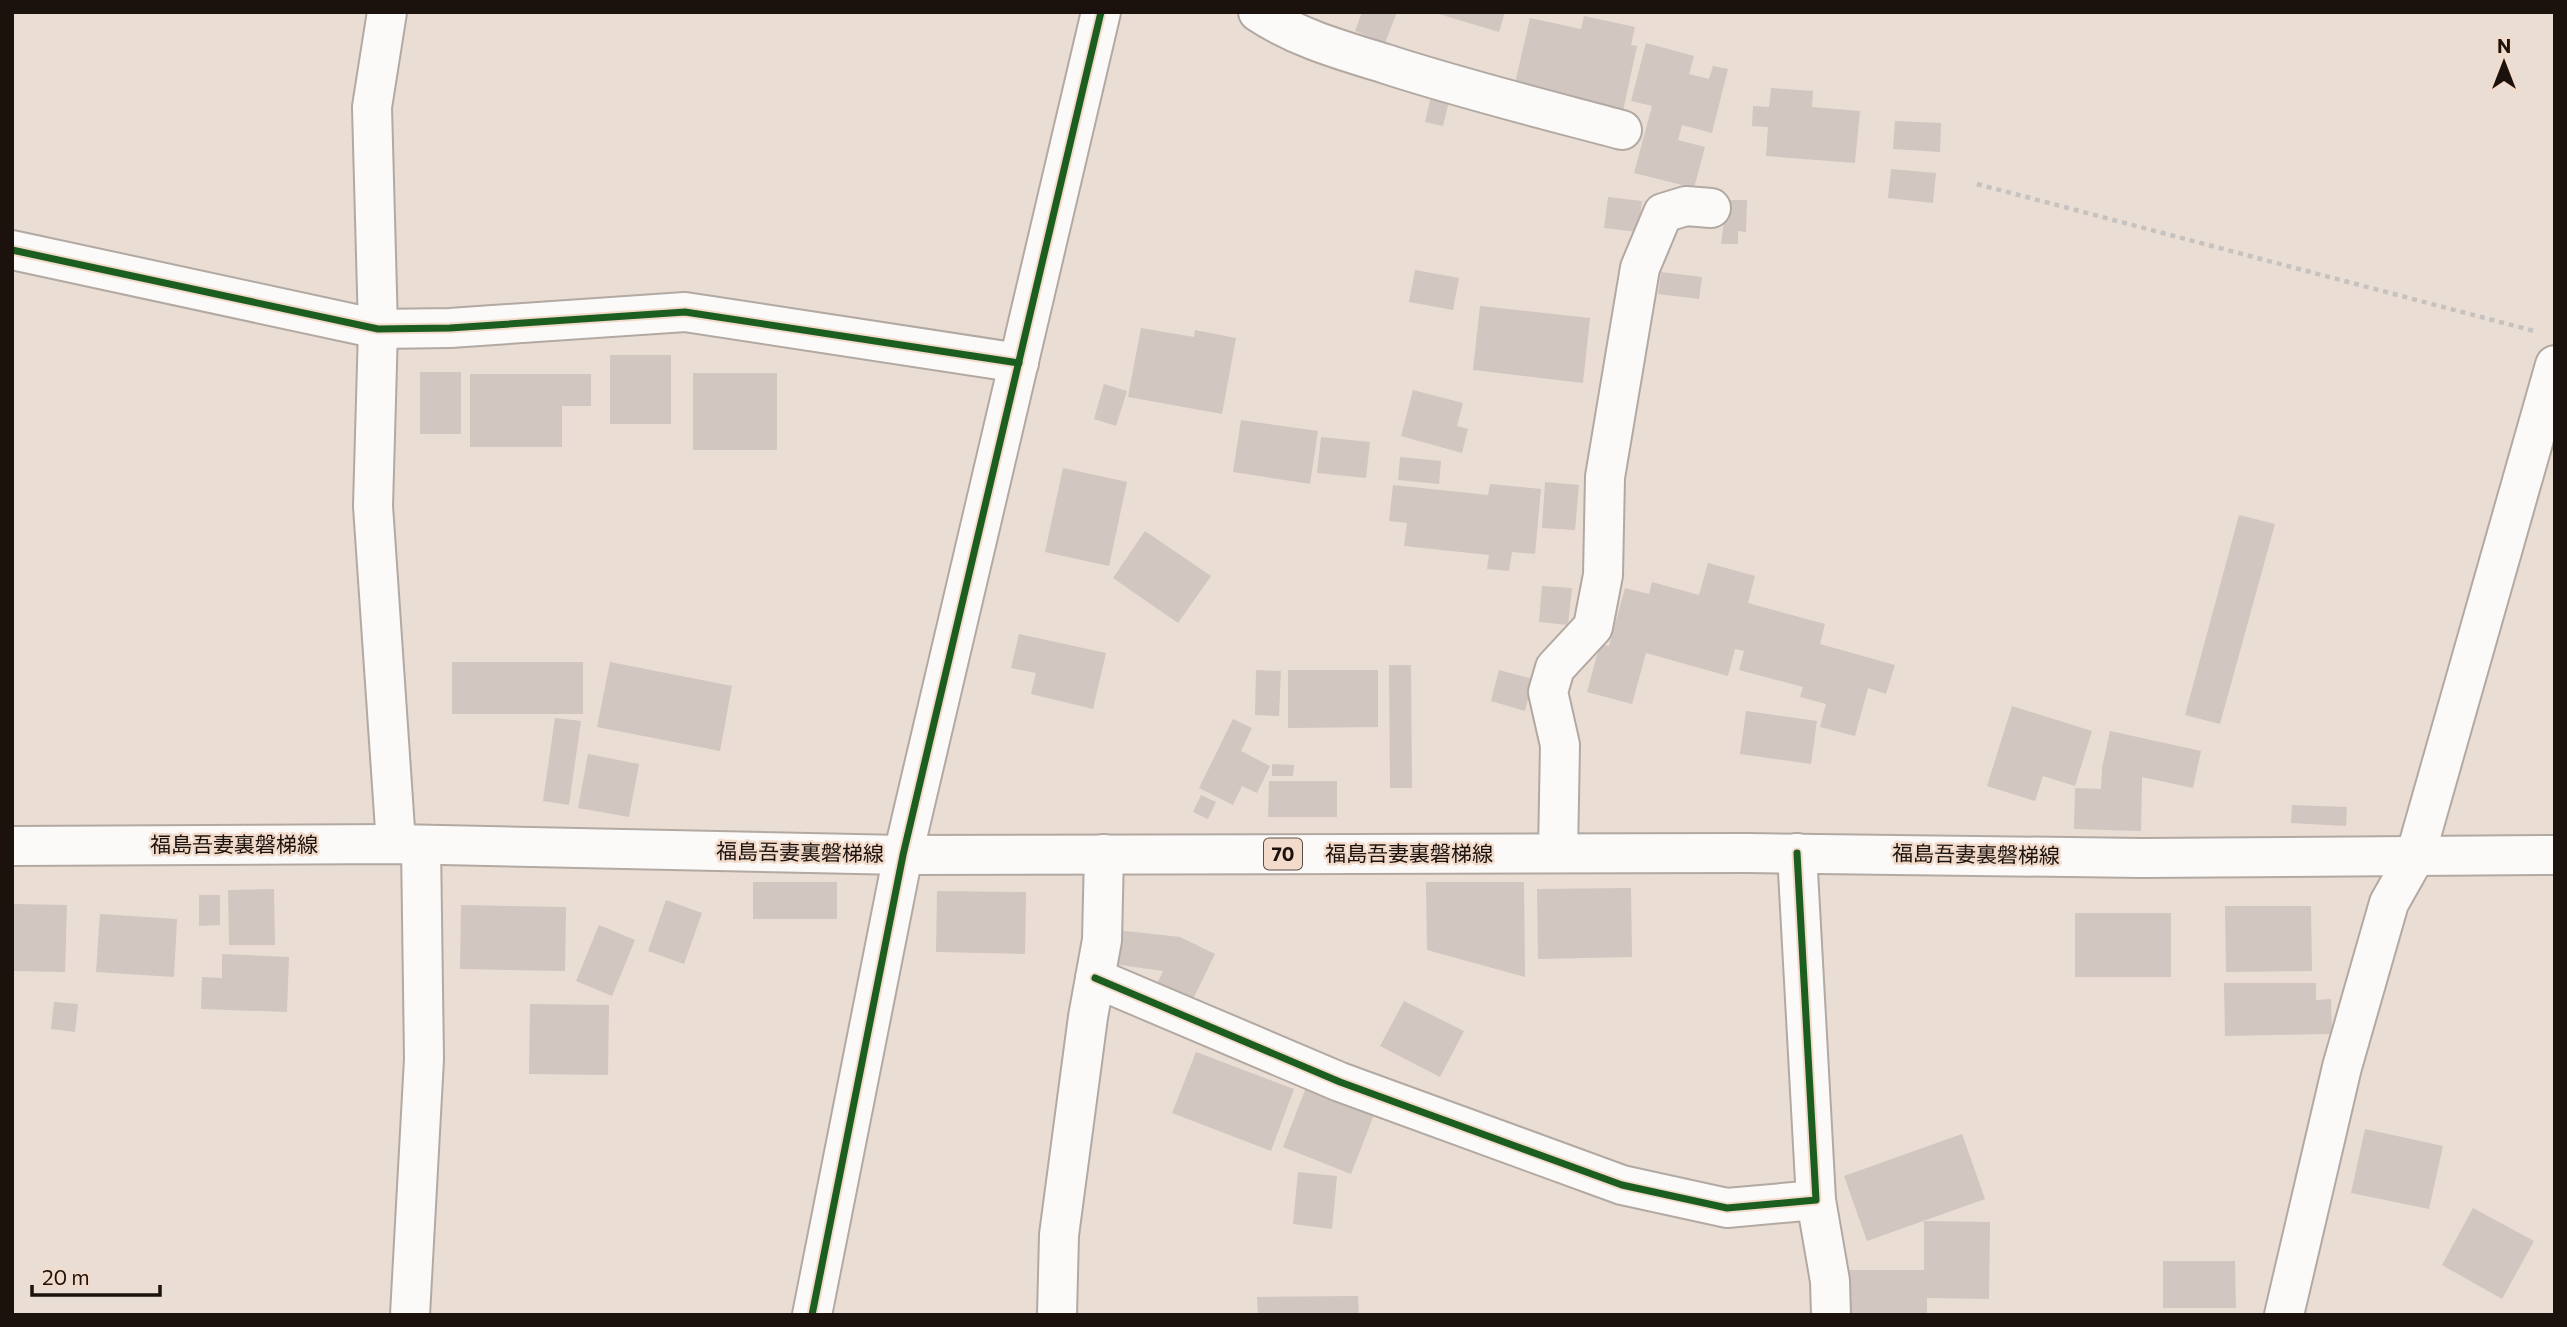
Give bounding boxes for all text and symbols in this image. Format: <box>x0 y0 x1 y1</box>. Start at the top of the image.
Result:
north arrow <box>2469 28 2539 98</box>
text: N <box>2497 34 2511 57</box>
street label: 福島吾妻裏磐梯線 <box>150 831 318 856</box>
street label: 福島吾妻裏磐梯線 <box>716 838 884 865</box>
road number: 70 <box>1264 838 1302 870</box>
street label: 福島吾妻裏磐梯線 <box>1325 840 1493 865</box>
street label: 福島吾妻裏磐梯線 <box>1892 840 2060 867</box>
scale bar <box>32 1254 159 1298</box>
text: 20 m <box>42 1264 90 1289</box>

